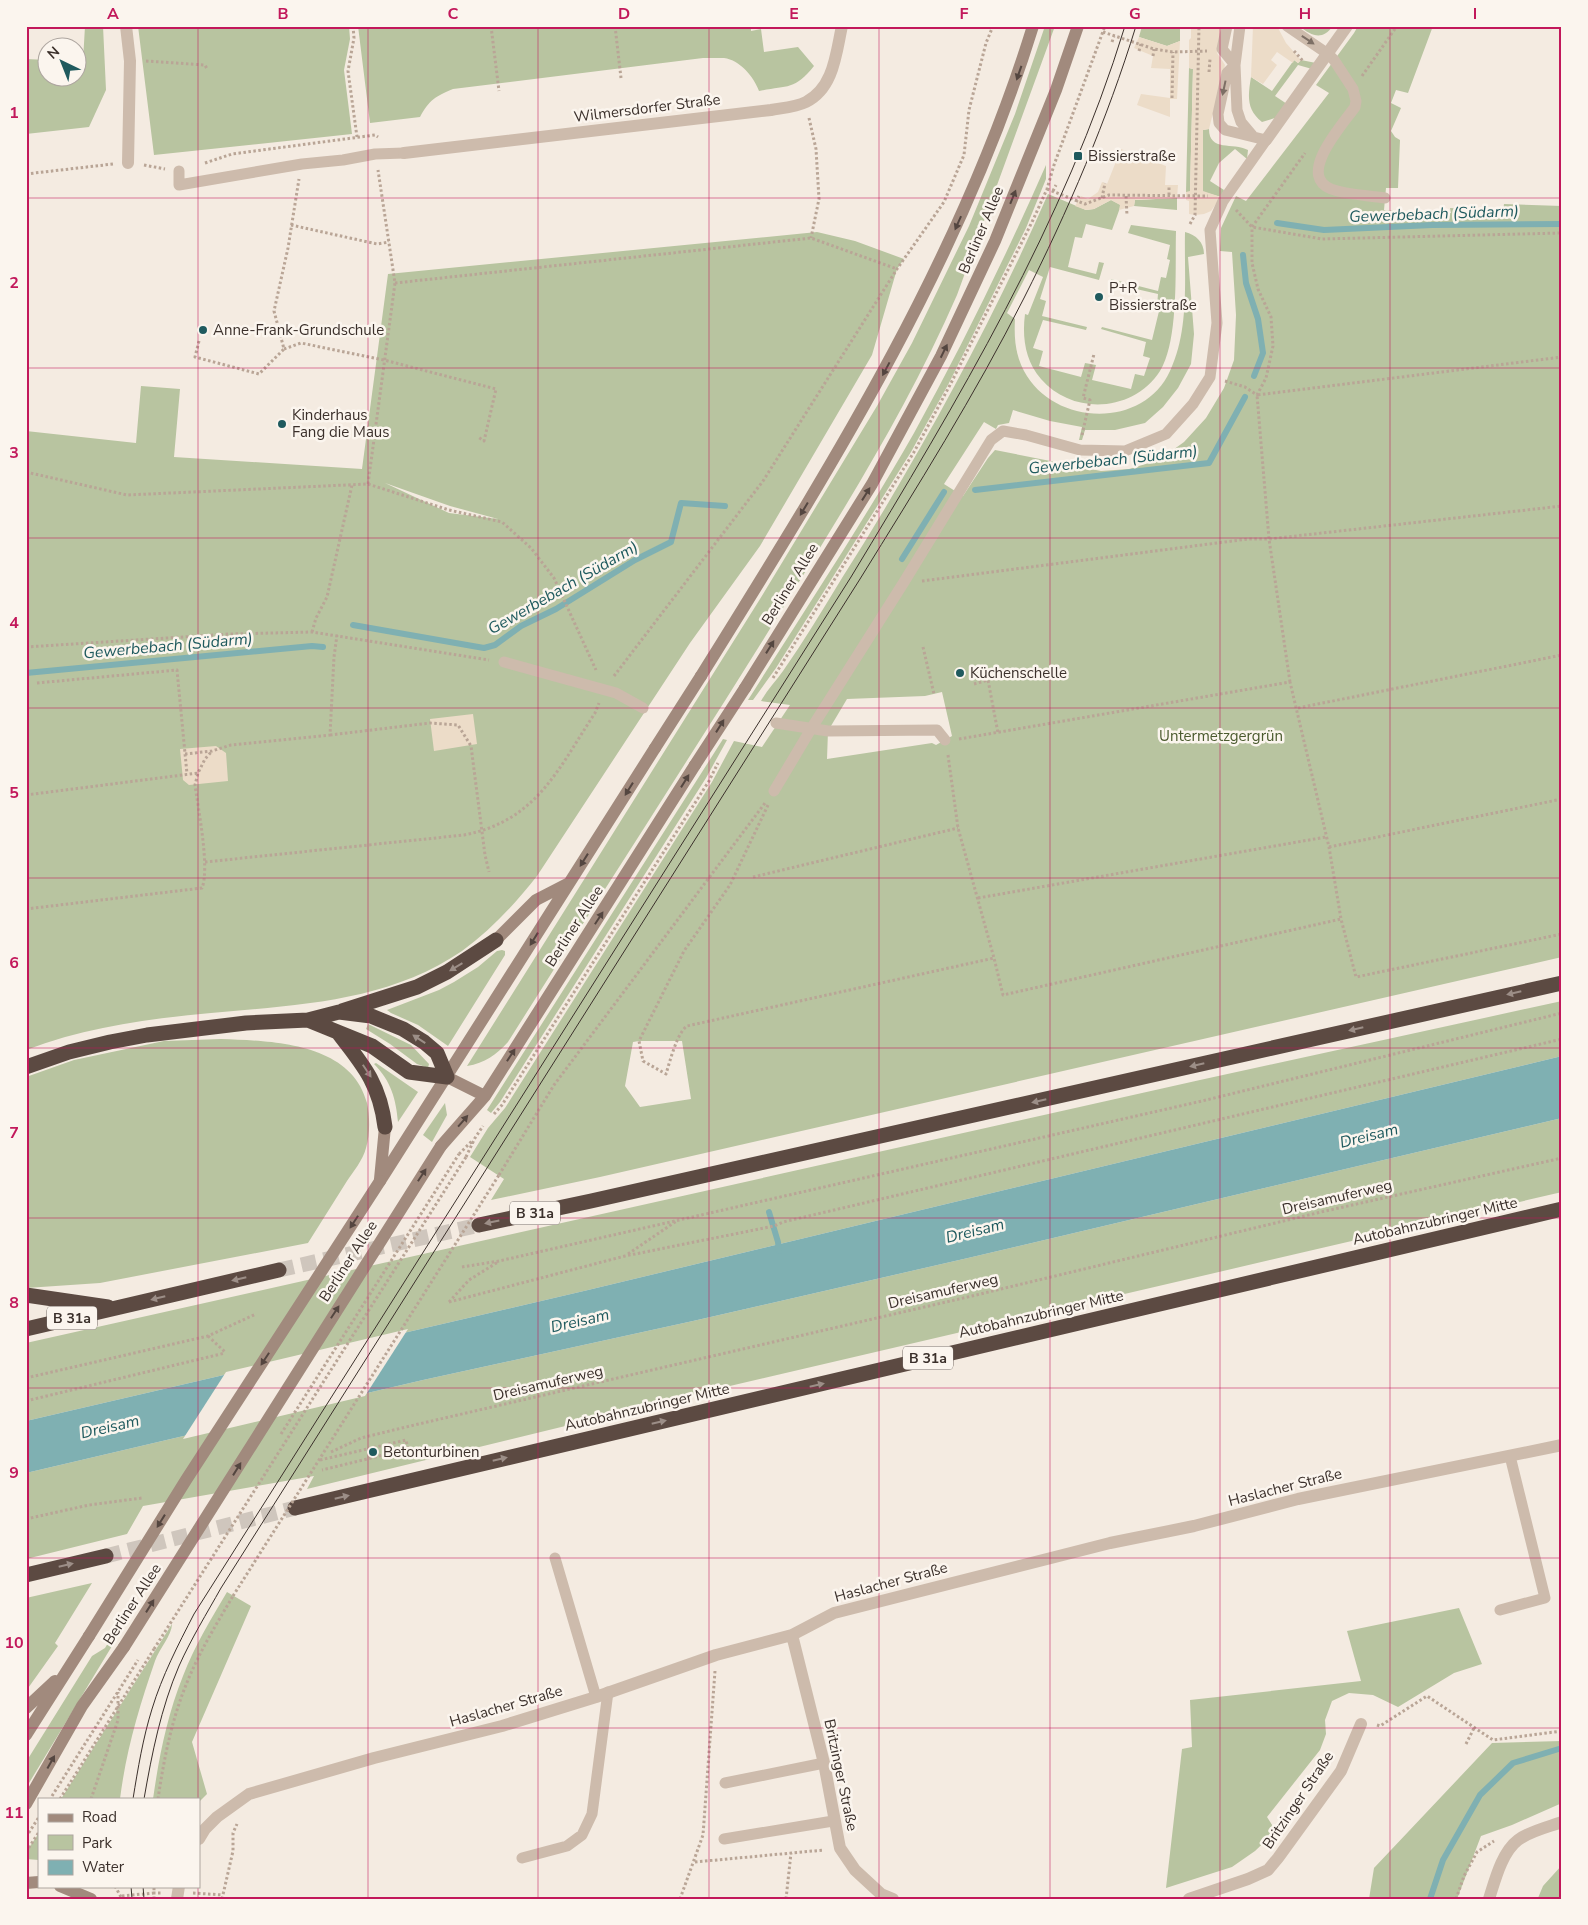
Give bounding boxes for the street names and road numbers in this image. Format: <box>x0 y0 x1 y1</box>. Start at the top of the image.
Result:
street label: Wilmersdorfer Straße <box>573 89 721 127</box>
street label: Berliner Allee <box>954 183 1008 277</box>
street label: Berliner Allee <box>757 539 823 629</box>
street label: Berliner Allee <box>540 882 608 970</box>
street label: Dreisamuferweg <box>1280 1175 1394 1219</box>
street label: Autobahnzubringer Mitte <box>1351 1192 1519 1250</box>
road number: B 31a <box>510 1202 560 1224</box>
street label: Berliner Allee <box>314 1217 382 1305</box>
street label: Dreisamuferweg <box>886 1269 1000 1313</box>
street label: Autobahnzubringer Mitte <box>957 1285 1125 1343</box>
road number: B 31a <box>47 1306 97 1330</box>
road number: B 31a <box>903 1346 953 1370</box>
street label: Dreisamuferweg <box>491 1361 605 1405</box>
street label: Autobahnzubringer Mitte <box>563 1378 731 1436</box>
street label: Haslacher Straße <box>1226 1463 1344 1511</box>
street label: Haslacher Straße <box>832 1557 950 1607</box>
street label: Berliner Allee <box>98 1560 166 1648</box>
street label: Haslacher Straße <box>447 1680 565 1732</box>
street label: Britzinger Straße <box>819 1717 863 1833</box>
street label: Britzinger Straße <box>1258 1747 1338 1853</box>

